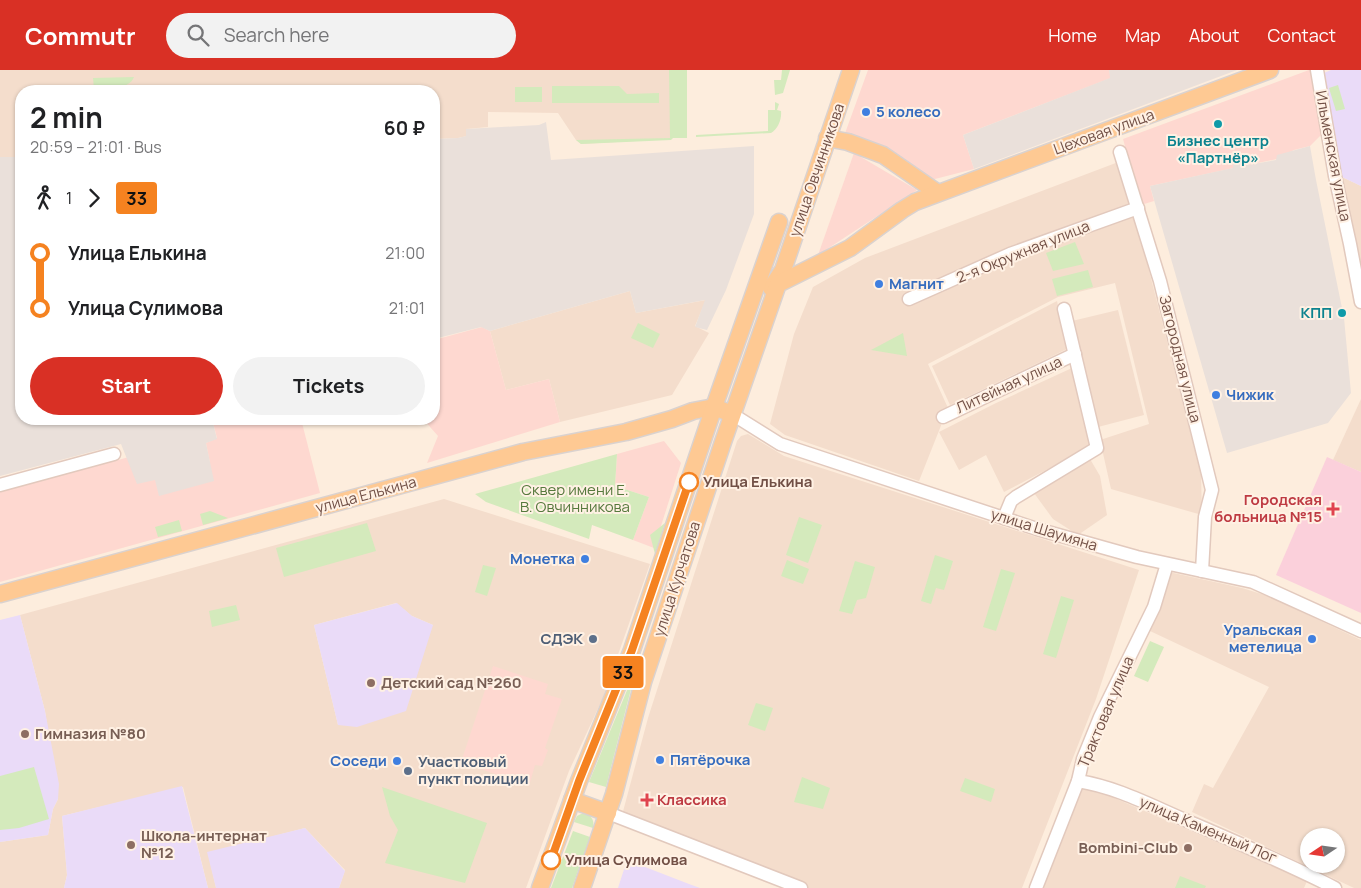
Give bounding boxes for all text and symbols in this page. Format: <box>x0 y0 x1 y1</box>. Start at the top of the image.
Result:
search box <box>166 13 516 58</box>
text: Commutr <box>25 19 136 52</box>
icon: search <box>184 21 212 49</box>
text: Search here <box>224 22 329 48</box>
text: Home <box>1048 23 1097 47</box>
text: Map <box>1125 23 1161 47</box>
text: About <box>1189 23 1239 47</box>
text: Contact <box>1267 23 1336 47</box>
street label: Ильменская улица <box>1311 89 1356 223</box>
text: 2 min <box>30 98 103 136</box>
street label: улица Овчинникова <box>784 100 849 239</box>
place label: 5 колесо <box>876 101 941 122</box>
street label: Цеховая улица <box>1051 104 1157 159</box>
marker: 5 колесо <box>860 106 872 118</box>
text: 60 ₽ <box>384 115 425 141</box>
marker: Бизнес центр «Партнёр» <box>1212 118 1224 130</box>
place label: Бизнес центр «Партнёр» <box>1167 130 1269 168</box>
text: 20:59 – 21:01 · Bus <box>30 136 162 158</box>
icon: walk <box>30 184 58 212</box>
icon: forward <box>80 184 108 212</box>
text: 33 <box>126 186 147 210</box>
text: 1 <box>66 187 72 209</box>
street label: 2-я Окружная улица <box>953 215 1093 288</box>
text: Улица Елькина <box>68 240 207 266</box>
text: 21:00 <box>385 242 425 264</box>
place label: Магнит <box>889 273 944 294</box>
marker: Магнит <box>873 278 885 290</box>
street label: Загородная улица <box>1155 293 1206 425</box>
text: Улица Сулимова <box>68 295 223 321</box>
text: 21:01 <box>389 297 425 319</box>
place label: КПП <box>1301 302 1332 323</box>
marker: КПП <box>1336 307 1348 319</box>
street label: Литейная улица <box>952 351 1065 418</box>
button: Start <box>30 357 223 415</box>
button: Tickets <box>233 357 425 415</box>
place label: Чижик <box>1226 384 1275 405</box>
marker: Чижик <box>1210 389 1222 401</box>
street label: улица Елькина <box>313 471 419 518</box>
place label: Улица Елькина <box>703 471 813 492</box>
marker: Улица Елькина <box>679 472 699 492</box>
park label: Сквер имени Е. В. Овчинникова <box>520 479 630 517</box>
place label: Городская больница №15 <box>1214 489 1322 527</box>
marker: Городская больница №15 <box>1326 502 1340 516</box>
street label: улица Шаумяна <box>988 503 1100 556</box>
street label: улица Курчатова <box>648 519 705 639</box>
place label: Монетка <box>510 548 575 569</box>
marker: Монетка <box>579 553 591 565</box>
place label: Уральская метелица <box>1223 619 1302 657</box>
place label: СДЭК <box>540 628 583 649</box>
marker: СДЭК <box>587 633 599 645</box>
marker: Уральская метелица <box>1306 633 1318 645</box>
street label: Трактовая улица <box>1073 653 1138 771</box>
line badge: 33 <box>600 656 646 688</box>
text: 33 <box>613 660 633 684</box>
place label: Детский сад №260 <box>381 672 522 693</box>
marker: Детский сад №260 <box>365 677 377 689</box>
place label: Гимназия №80 <box>35 723 146 744</box>
marker: Гимназия №80 <box>19 728 31 740</box>
place label: Пятёрочка <box>670 749 750 770</box>
place label: Соседи <box>330 750 387 771</box>
place label: Участковый пункт полиции <box>418 751 529 789</box>
marker: Пятёрочка <box>654 754 666 766</box>
marker: Соседи <box>391 755 403 767</box>
marker: Участковый пункт полиции <box>402 765 414 777</box>
place label: Классика <box>657 789 727 810</box>
street label: улица Каменный Лог <box>1136 791 1280 868</box>
marker: Классика <box>641 794 653 806</box>
place label: Школа-интернат №12 <box>141 825 267 863</box>
north arrow <box>1300 828 1345 872</box>
map controls <box>1300 828 1345 873</box>
place label: Bombini-Club <box>1079 837 1178 858</box>
marker: Школа-интернат №12 <box>125 839 137 851</box>
marker: Bombini-Club <box>1182 842 1194 854</box>
place label: Улица Сулимова <box>565 849 688 870</box>
marker: Улица Сулимова <box>541 850 561 870</box>

